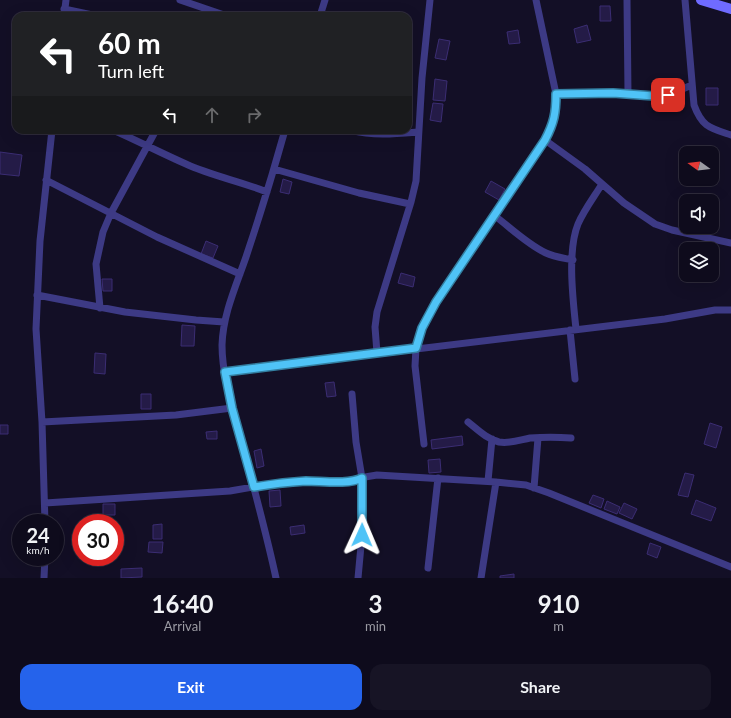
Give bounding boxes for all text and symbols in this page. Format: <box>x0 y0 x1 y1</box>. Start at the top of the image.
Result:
text: 60 m <box>98 26 161 60</box>
icon: left <box>32 28 84 80</box>
text: Turn left <box>98 60 164 82</box>
pin <box>651 78 685 112</box>
icon: arrive <box>657 84 679 106</box>
icon: left <box>159 104 181 126</box>
icon: ahead <box>201 104 223 126</box>
icon: right <box>243 104 265 126</box>
north arrow <box>679 146 719 186</box>
map controls <box>679 146 719 282</box>
button: sound <box>679 194 719 234</box>
button: layers <box>679 242 719 282</box>
speed limit sign: 30 <box>72 514 124 566</box>
position arrow <box>341 514 383 556</box>
text: 24 <box>26 523 50 547</box>
text: km/h <box>26 544 50 556</box>
text: 16:40 <box>152 589 213 618</box>
text: 3 <box>369 589 383 618</box>
text: 910 <box>538 589 579 618</box>
text: Arrival <box>164 618 201 634</box>
text: min <box>365 618 386 634</box>
text: m <box>553 618 564 634</box>
button: Exit <box>20 664 362 710</box>
button: Share <box>370 664 711 710</box>

